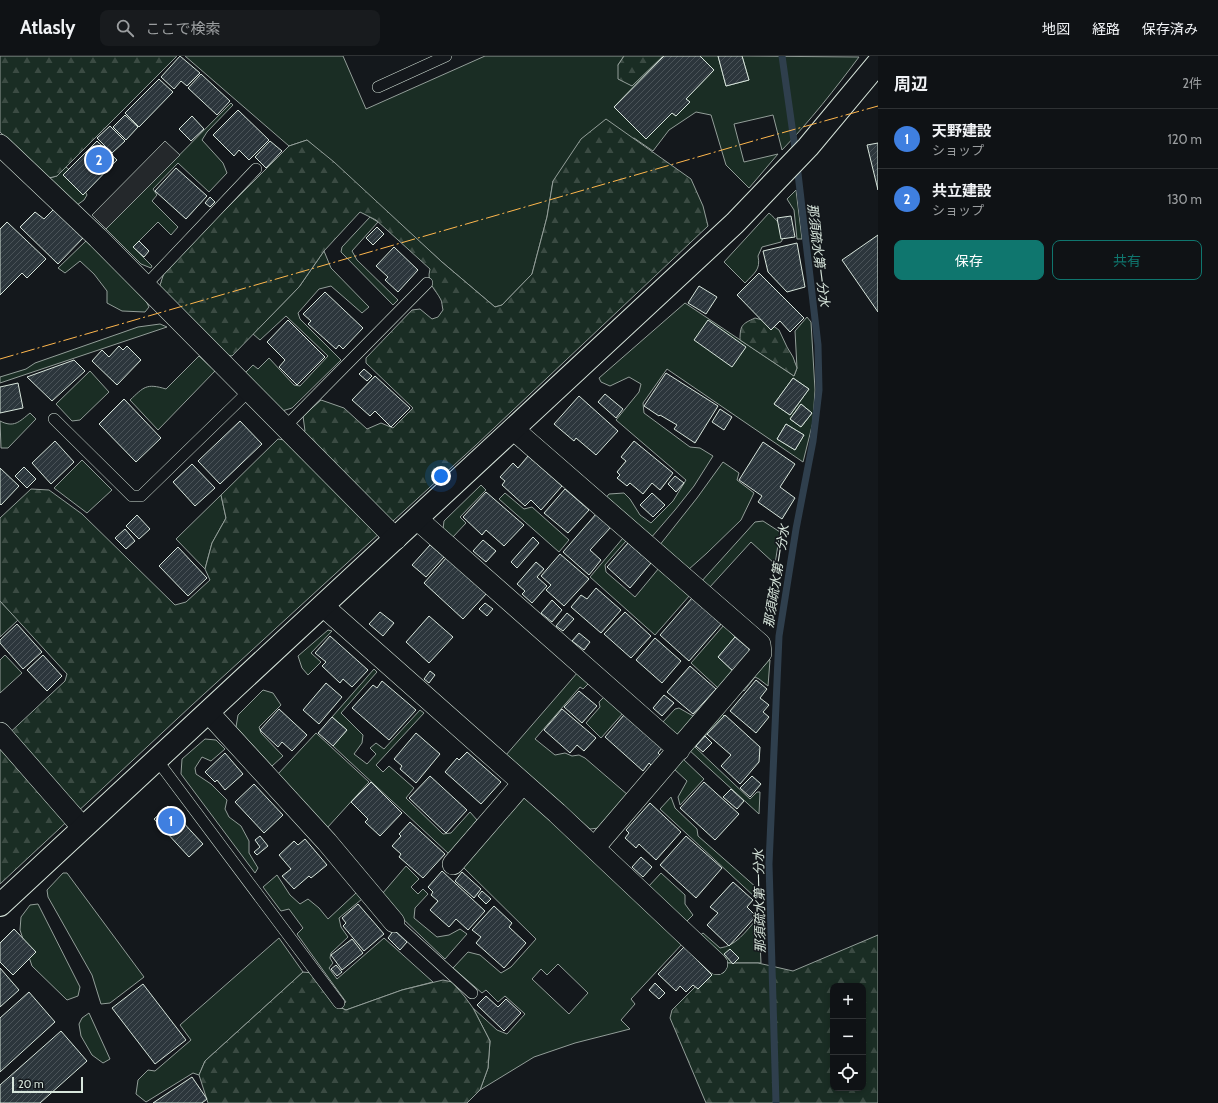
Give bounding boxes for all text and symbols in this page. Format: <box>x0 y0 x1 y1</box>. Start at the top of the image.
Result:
search box <box>100 10 380 46</box>
text: Atlasly <box>20 16 76 39</box>
icon: search <box>114 17 136 39</box>
text: ここで検索 <box>146 20 221 38</box>
text: 地図 <box>1042 20 1070 38</box>
text: 経路 <box>1092 20 1120 38</box>
text: 保存済み <box>1142 20 1198 38</box>
text: 周辺 <box>894 74 928 94</box>
text: 2件 <box>1182 75 1202 91</box>
text: 天野建設 <box>932 122 992 140</box>
text: 1 <box>905 131 909 147</box>
text: 120 m <box>1168 131 1202 147</box>
text: ショップ <box>932 142 984 158</box>
pin: 2 <box>86 145 112 175</box>
text: 共立建設 <box>932 182 992 200</box>
text: 2 <box>904 191 910 207</box>
text: 130 m <box>1167 191 1202 207</box>
water label: 那須疏水第一分水 <box>805 202 834 310</box>
text: ショップ <box>932 202 984 218</box>
button: 保存 <box>894 240 1044 280</box>
button: 共有 <box>1052 240 1202 280</box>
your location <box>431 466 451 486</box>
water label: 那須疏水第一分水 <box>760 521 792 629</box>
pin: 1 <box>158 806 184 836</box>
water label: 那須疏水第一分水 <box>750 847 768 953</box>
map controls <box>830 983 866 1091</box>
button: + <box>830 983 866 1019</box>
button: − <box>830 1019 866 1055</box>
button: locate <box>830 1055 866 1091</box>
scale bar <box>12 1075 83 1094</box>
text: 20 m <box>18 1077 44 1091</box>

